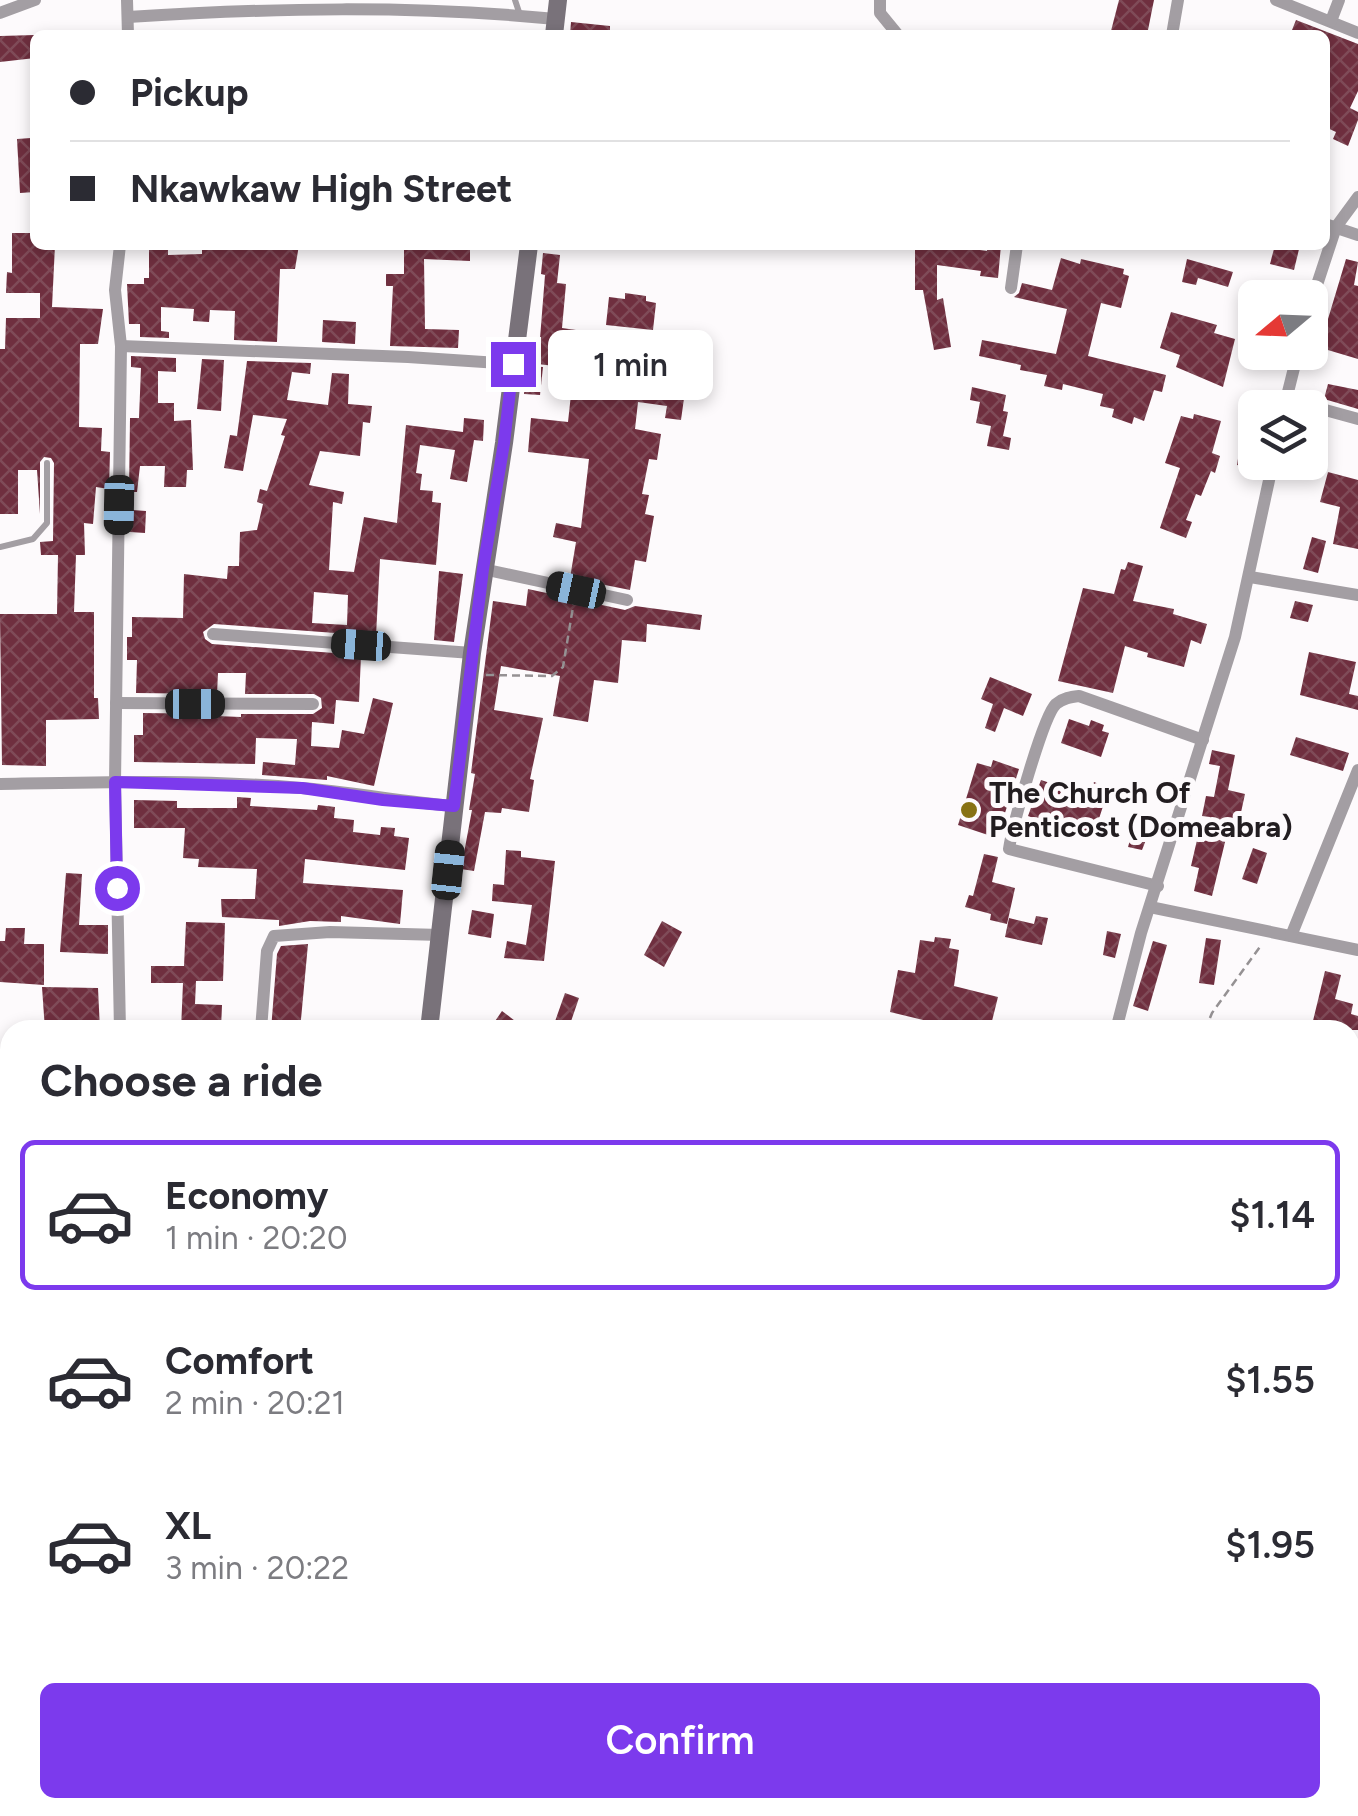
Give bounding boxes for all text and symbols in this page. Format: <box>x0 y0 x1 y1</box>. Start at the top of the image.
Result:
text: Pickup <box>130 70 248 116</box>
text: Nkawkaw High Street <box>130 166 512 212</box>
north arrow <box>1238 280 1328 370</box>
map controls <box>1238 280 1328 480</box>
callout: 1 min <box>548 329 713 399</box>
route end <box>491 342 536 387</box>
text: 1 min <box>593 346 668 384</box>
button: layers <box>1238 390 1328 480</box>
car <box>103 475 135 535</box>
car <box>544 569 608 611</box>
car <box>330 628 392 662</box>
car <box>165 689 225 719</box>
place label: The Church Of Penticost (Domeabra) <box>989 774 1293 845</box>
marker: The Church Of Penticost (Domeabra) <box>958 799 980 821</box>
car <box>430 839 466 901</box>
route start <box>95 866 140 911</box>
text: Choose a ride <box>40 1053 322 1107</box>
icon: car <box>45 1170 135 1260</box>
text: Economy <box>165 1173 328 1219</box>
text: $1.14 <box>1229 1192 1315 1238</box>
text: 1 min · 20:20 <box>165 1219 347 1257</box>
icon: car <box>45 1335 135 1425</box>
text: Comfort <box>165 1338 314 1384</box>
text: $1.55 <box>1225 1357 1315 1403</box>
text: 2 min · 20:21 <box>165 1384 345 1422</box>
icon: car <box>45 1500 135 1590</box>
text: XL <box>165 1503 211 1549</box>
text: $1.95 <box>1225 1522 1315 1568</box>
text: 3 min · 20:22 <box>165 1549 349 1587</box>
button: Confirm <box>40 1683 1320 1798</box>

